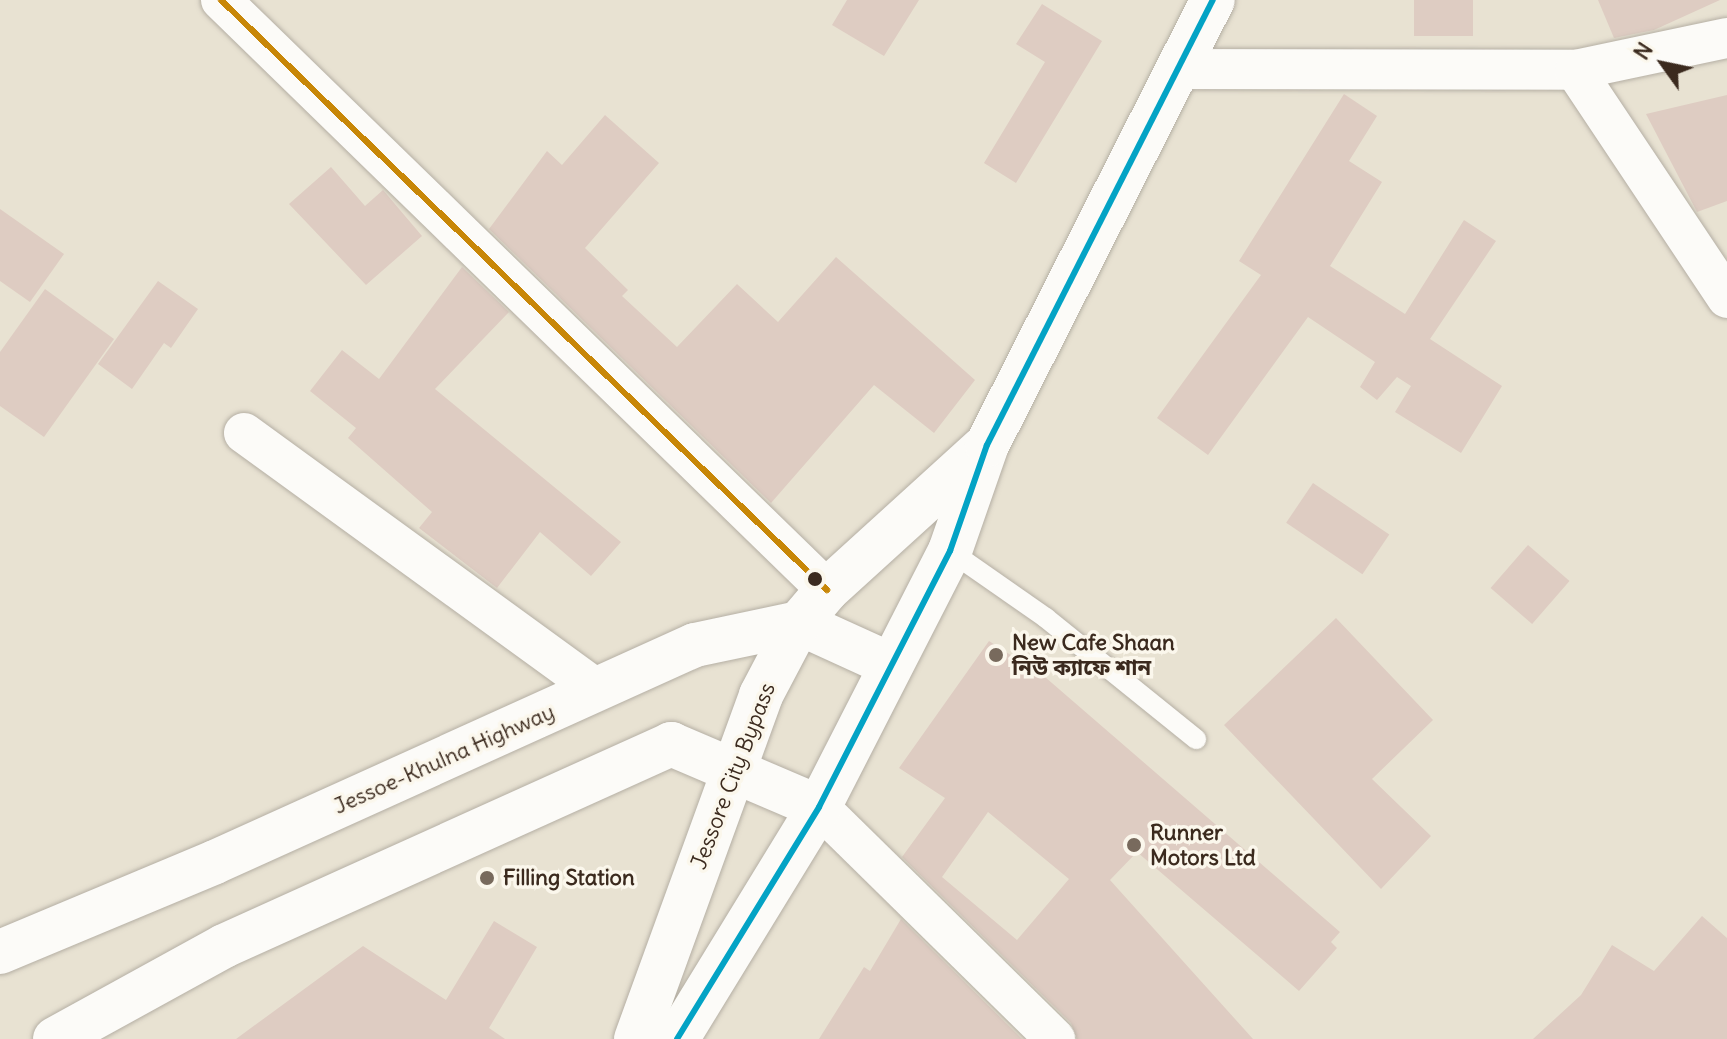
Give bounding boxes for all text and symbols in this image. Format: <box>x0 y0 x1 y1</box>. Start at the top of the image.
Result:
north arrow <box>1623 24 1703 104</box>
text: N <box>1627 37 1659 65</box>
unlabelled marker <box>807 571 823 587</box>
place label: New Cafe Shaan নিউ ক্যাফে শান <box>1012 629 1175 680</box>
marker: New Cafe Shaan নিউ ক্যাফে শান <box>987 646 1005 664</box>
street label: Jessore City Bypass <box>685 679 781 873</box>
street label: Jessoe-Khulna Highway <box>329 698 559 820</box>
place label: Runner Motors Ltd <box>1150 819 1256 870</box>
marker: Runner Motors Ltd <box>1125 836 1143 854</box>
place label: Filling Station <box>503 865 635 891</box>
marker: Filling Station <box>478 869 496 887</box>

